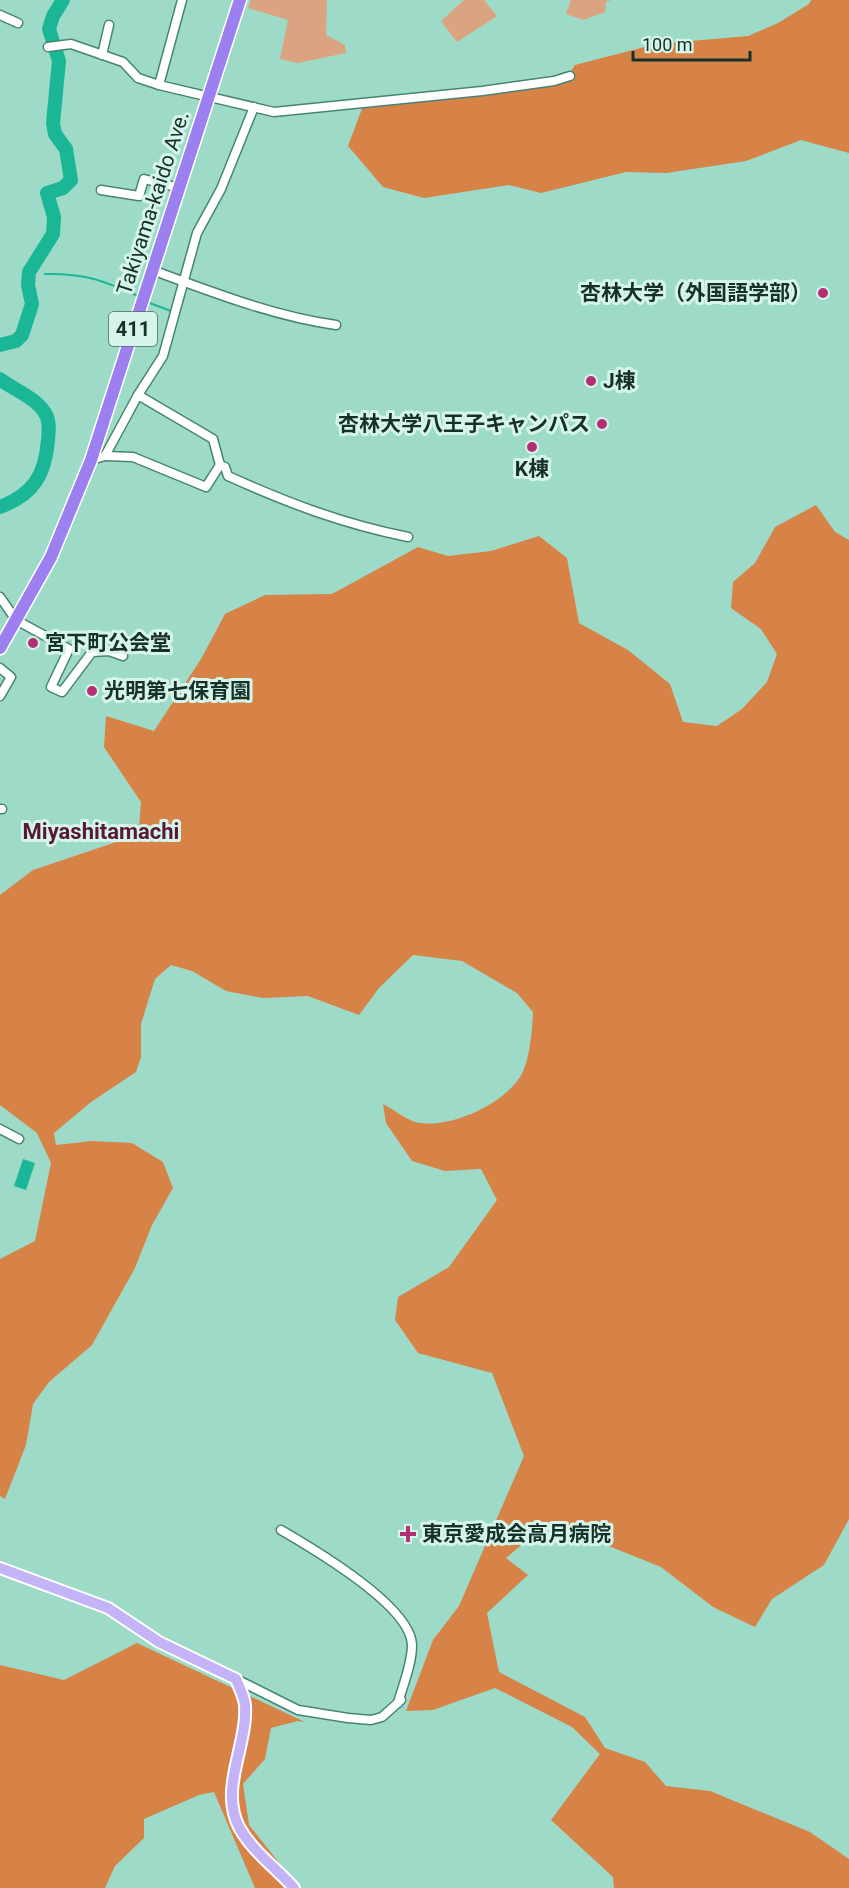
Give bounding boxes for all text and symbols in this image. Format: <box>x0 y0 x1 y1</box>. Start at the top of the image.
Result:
scale bar <box>633 24 750 62</box>
text: 100 m <box>642 34 693 55</box>
street label: Takiyama-kaido Ave. <box>112 108 194 298</box>
place label: 杏林大学（外国語学部） <box>580 281 811 305</box>
marker: 杏林大学（外国語学部） <box>816 286 830 300</box>
road number: 411 <box>109 312 157 346</box>
place label: J棟 <box>603 369 636 393</box>
marker: J棟 <box>584 374 598 388</box>
place label: 杏林大学八王子キャンパス <box>338 412 590 436</box>
marker: 杏林大学八王子キャンパス <box>595 417 609 431</box>
marker: K棟 <box>525 440 539 454</box>
place label: K棟 <box>515 457 549 481</box>
place label: 宮下町公会堂 <box>45 631 171 655</box>
marker: 宮下町公会堂 <box>26 636 40 650</box>
place label: 光明第七保育園 <box>104 679 251 703</box>
marker: 光明第七保育園 <box>85 684 99 698</box>
district label: Miyashitamachi <box>23 819 179 844</box>
place label: 東京愛成会高月病院 <box>422 1522 611 1546</box>
marker: 東京愛成会高月病院 <box>399 1525 417 1543</box>

